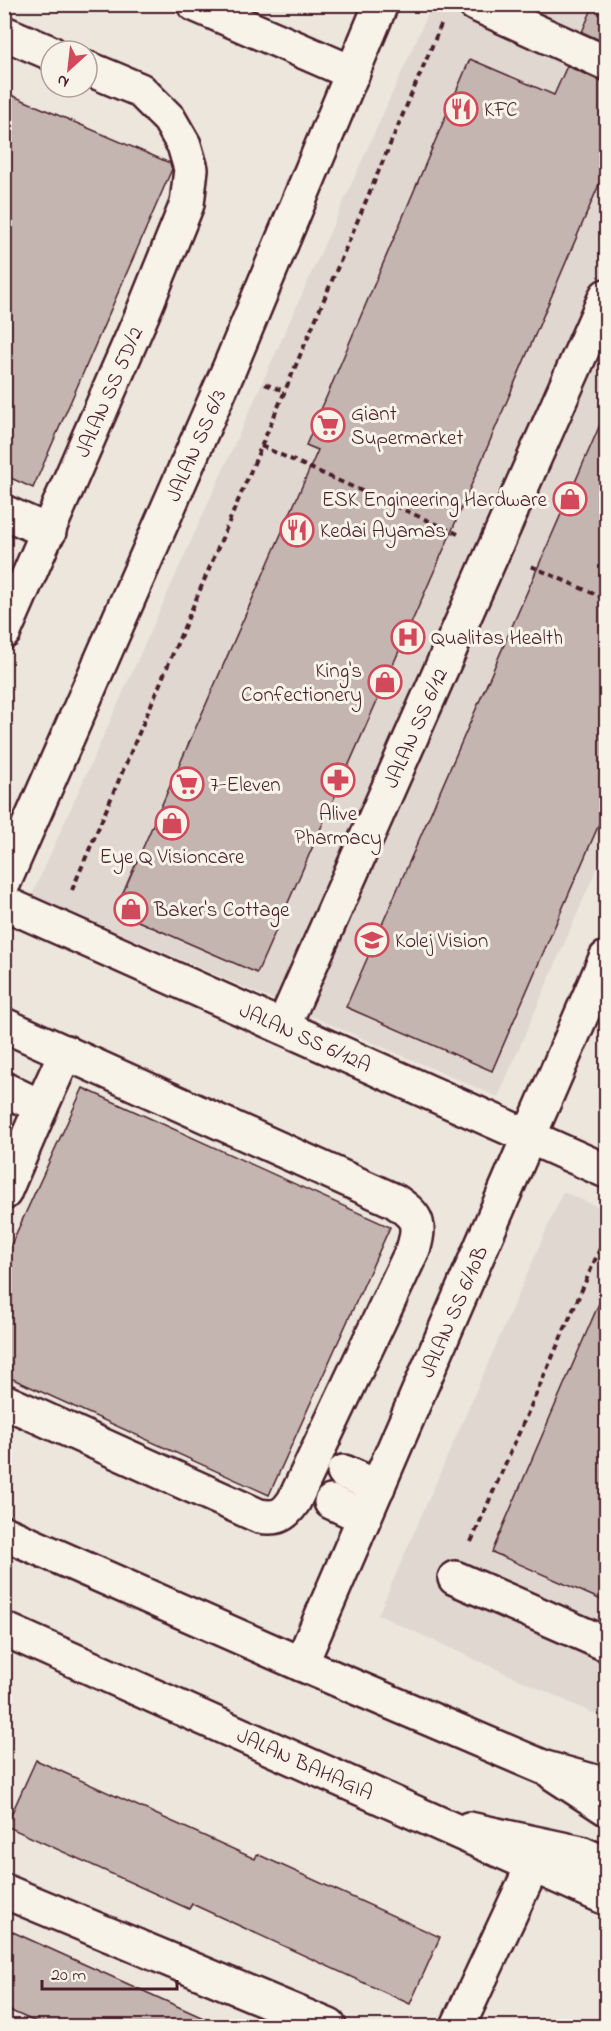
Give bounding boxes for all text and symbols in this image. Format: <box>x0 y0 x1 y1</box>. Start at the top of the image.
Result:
north arrow <box>39 39 99 99</box>
text: N <box>53 67 73 94</box>
restaurant icon: KFC <box>443 91 479 127</box>
place label: KFC <box>484 96 518 126</box>
street label: JALAN SS 5D/2 <box>69 322 152 463</box>
street label: JALAN SS 6/3 <box>160 385 235 507</box>
place label: Giant Supermarket <box>351 400 464 454</box>
supermarket icon: Giant Supermarket <box>310 407 346 443</box>
shop icon: ESK Engineering Hardware <box>552 481 588 517</box>
place label: ESK Engineering Hardware <box>322 486 548 518</box>
restaurant icon: Kedai Ayamas <box>279 512 315 548</box>
place label: Kedai Ayamas <box>320 517 446 549</box>
hospital icon: Qualitas Health <box>390 619 426 655</box>
place label: Qualitas Health <box>431 624 563 654</box>
place label: King's Confectionery <box>241 657 362 713</box>
shop icon: King's Confectionery <box>367 664 403 700</box>
street label: JALAN SS 6/12 <box>377 664 457 794</box>
pharmacy icon: Alive Pharmacy <box>320 762 356 798</box>
supermarket icon: 7-Eleven <box>169 766 205 802</box>
place label: 7-Eleven <box>210 771 281 801</box>
place label: Alive Pharmacy <box>294 800 382 856</box>
shop icon: Eye Q Visioncare <box>154 805 190 841</box>
place label: Eye Q Visioncare <box>100 843 245 875</box>
shop icon: Baker's Cottage <box>113 891 149 927</box>
place label: Baker's Cottage <box>153 896 290 928</box>
school or university icon: Kolej Vision <box>354 922 390 958</box>
place label: Kolej Vision <box>395 927 488 957</box>
street label: JALAN SS 6/12A <box>234 997 375 1081</box>
street label: JALAN SS 6/10B <box>413 1242 497 1383</box>
street label: JALAN BAHAGIA <box>231 1722 378 1809</box>
scale bar <box>42 1953 177 1991</box>
text: 20 m <box>51 1963 86 1989</box>

